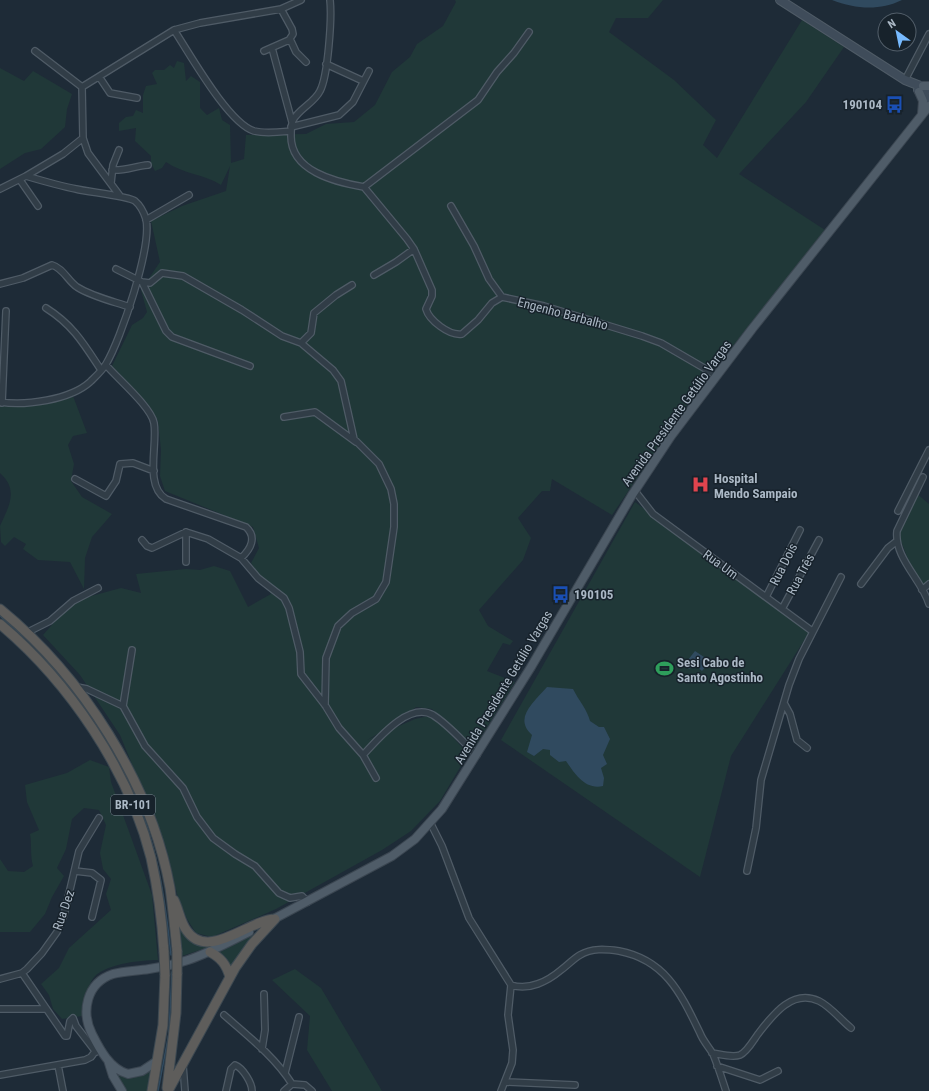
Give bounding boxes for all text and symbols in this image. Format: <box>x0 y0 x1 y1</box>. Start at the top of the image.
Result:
north arrow <box>877 12 917 52</box>
text: N <box>885 17 898 31</box>
bus stop icon: 190104 <box>885 94 905 114</box>
place label: 190104 <box>843 97 882 112</box>
street label: Engenho Barbalho <box>516 294 610 333</box>
street label: Avenida Presidente Getúlio Vargas <box>618 337 734 489</box>
place label: Hospital Mendo Sampaio <box>714 471 798 501</box>
hospital icon: Hospital Mendo Sampaio <box>691 475 711 495</box>
street label: Rua Dois <box>766 541 800 588</box>
street label: Rua Um <box>700 547 741 582</box>
street label: Rua Três <box>783 551 817 597</box>
bus stop icon: 190105 <box>551 584 571 604</box>
place label: 190105 <box>574 587 614 602</box>
street label: Avenida Presidente Getúlio Vargas <box>452 608 555 767</box>
place label: Sesi Cabo de Santo Agostinho <box>677 655 764 685</box>
sports icon: Sesi Cabo de Santo Agostinho <box>654 659 674 679</box>
road number: BR-101 <box>111 795 155 815</box>
street label: Rua Dez <box>50 888 77 932</box>

